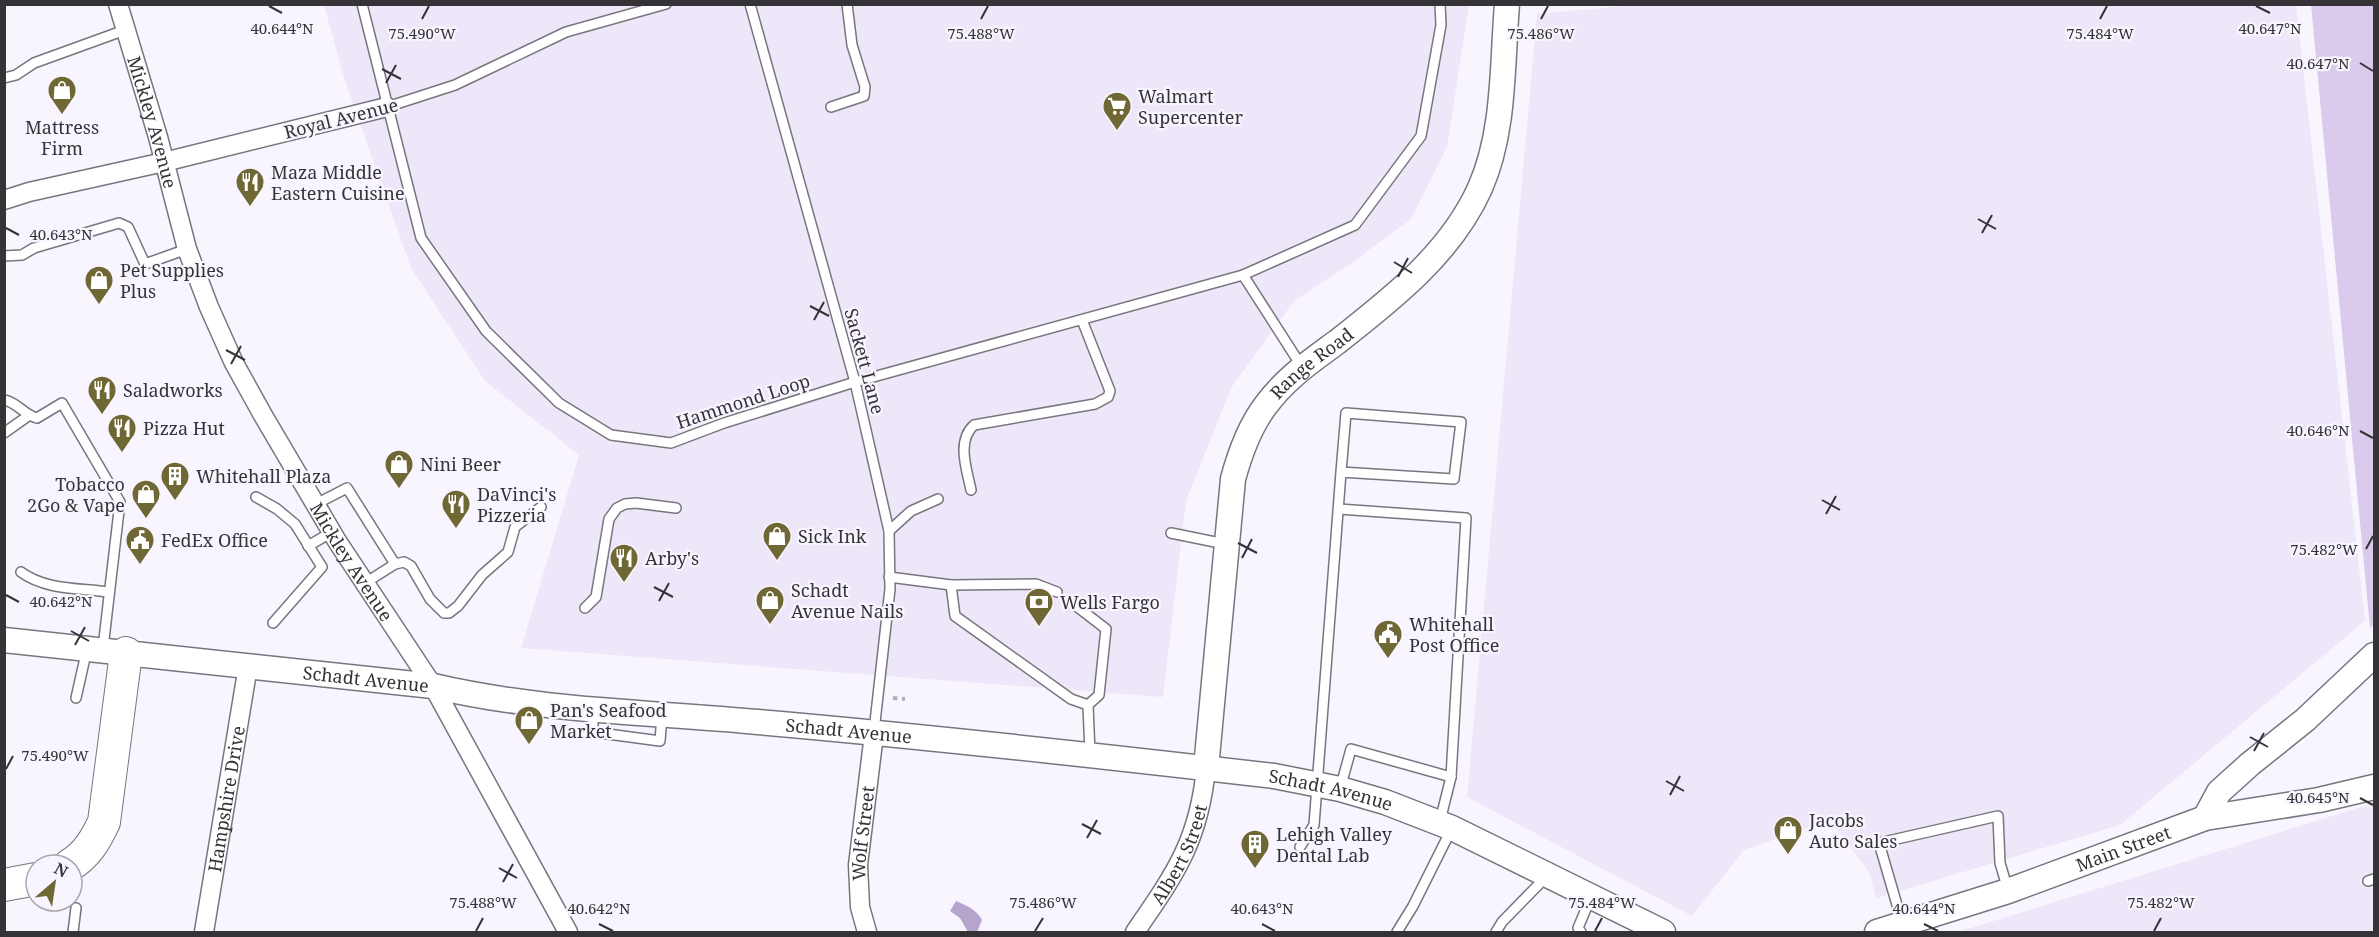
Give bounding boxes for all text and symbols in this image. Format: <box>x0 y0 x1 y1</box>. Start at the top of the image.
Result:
text: 40.644°N <box>250 18 314 38</box>
text: 40.647°N <box>2238 18 2302 38</box>
text: 75.490°W <box>388 23 456 43</box>
text: 75.488°W <box>947 23 1015 43</box>
text: 75.486°W <box>1507 23 1575 43</box>
text: 75.484°W <box>2066 23 2134 43</box>
street label: Mickley Avenue <box>122 53 183 191</box>
text: 40.647°N <box>2286 53 2350 73</box>
shop icon: Mattress Firm <box>46 74 78 116</box>
place label: Walmart Supercenter <box>1138 84 1243 129</box>
supermarket icon: Walmart Supercenter <box>1101 90 1133 132</box>
street label: Royal Avenue <box>281 92 401 144</box>
place label: Mattress Firm <box>25 115 99 160</box>
place label: Maza Middle Eastern Cuisine <box>271 160 405 205</box>
restaurant icon: Maza Middle Eastern Cuisine <box>234 166 266 208</box>
text: 40.643°N <box>29 224 93 244</box>
place label: Pet Supplies Plus <box>120 258 224 303</box>
shop icon: Pet Supplies Plus <box>83 264 115 306</box>
street label: Sackett Lane <box>839 305 891 417</box>
street label: Range Road <box>1264 322 1358 404</box>
street label: Hammond Loop <box>673 368 813 434</box>
restaurant icon: Saladworks <box>86 374 118 416</box>
place label: Saladworks <box>123 378 223 402</box>
restaurant icon: Pizza Hut <box>106 412 138 454</box>
place label: Pizza Hut <box>143 416 225 440</box>
text: 40.646°N <box>2286 420 2350 440</box>
shop icon: Nini Beer <box>383 448 415 490</box>
place label: Nini Beer <box>420 452 502 476</box>
building icon: Whitehall Plaza <box>159 460 191 502</box>
place label: Whitehall Plaza <box>196 464 331 488</box>
place label: Tobacco 2Go & Vape <box>27 472 125 517</box>
shop icon: Tobacco 2Go & Vape <box>130 478 162 520</box>
place label: DaVinci's Pizzeria <box>477 482 556 527</box>
restaurant icon: DaVinci's Pizzeria <box>440 488 472 530</box>
street label: Mickley Avenue <box>305 498 399 626</box>
shop icon: Sick Ink <box>761 520 793 562</box>
public building icon: FedEx Office <box>124 524 156 566</box>
place label: Sick Ink <box>798 524 867 548</box>
place label: FedEx Office <box>161 528 268 552</box>
text: 75.482°W <box>2290 539 2358 559</box>
restaurant icon: Arby's <box>608 542 640 584</box>
place label: Arby's <box>645 546 699 570</box>
place label: Schadt Avenue Nails <box>791 578 903 623</box>
shop icon: Schadt Avenue Nails <box>754 584 786 626</box>
bank icon: Wells Fargo <box>1023 586 1055 628</box>
place label: Wells Fargo <box>1060 590 1160 614</box>
text: 40.642°N <box>29 591 93 611</box>
place label: Whitehall Post Office <box>1409 612 1499 657</box>
public building icon: Whitehall Post Office <box>1372 618 1404 660</box>
street label: Schadt Avenue <box>302 660 430 697</box>
place label: Pan's Seafood Market <box>550 698 667 743</box>
shop icon: Pan's Seafood Market <box>513 704 545 746</box>
street label: Schadt Avenue <box>785 712 913 748</box>
street label: Hampshire Drive <box>202 724 250 874</box>
text: 75.490°W <box>21 745 89 765</box>
street label: Schadt Avenue <box>1268 764 1396 816</box>
street label: Wolf Street <box>846 784 880 881</box>
text: 40.645°N <box>2286 787 2350 807</box>
street label: Albert Street <box>1145 802 1212 909</box>
place label: Jacobs Auto Sales <box>1808 808 1897 853</box>
shop icon: Jacobs Auto Sales <box>1772 814 1804 856</box>
street label: Main Street <box>2072 820 2174 877</box>
place label: Lehigh Valley Dental Lab <box>1276 822 1393 867</box>
building icon: Lehigh Valley Dental Lab <box>1239 828 1271 870</box>
north arrow <box>24 853 84 913</box>
text: N <box>50 857 72 883</box>
text: 75.488°W <box>449 892 517 912</box>
text: 75.486°W <box>1009 892 1077 912</box>
text: 75.484°W <box>1568 892 1636 912</box>
text: 75.482°W <box>2127 892 2195 912</box>
text: 40.642°N <box>567 898 631 918</box>
text: 40.643°N <box>1230 898 1294 918</box>
text: 40.644°N <box>1892 898 1956 918</box>

